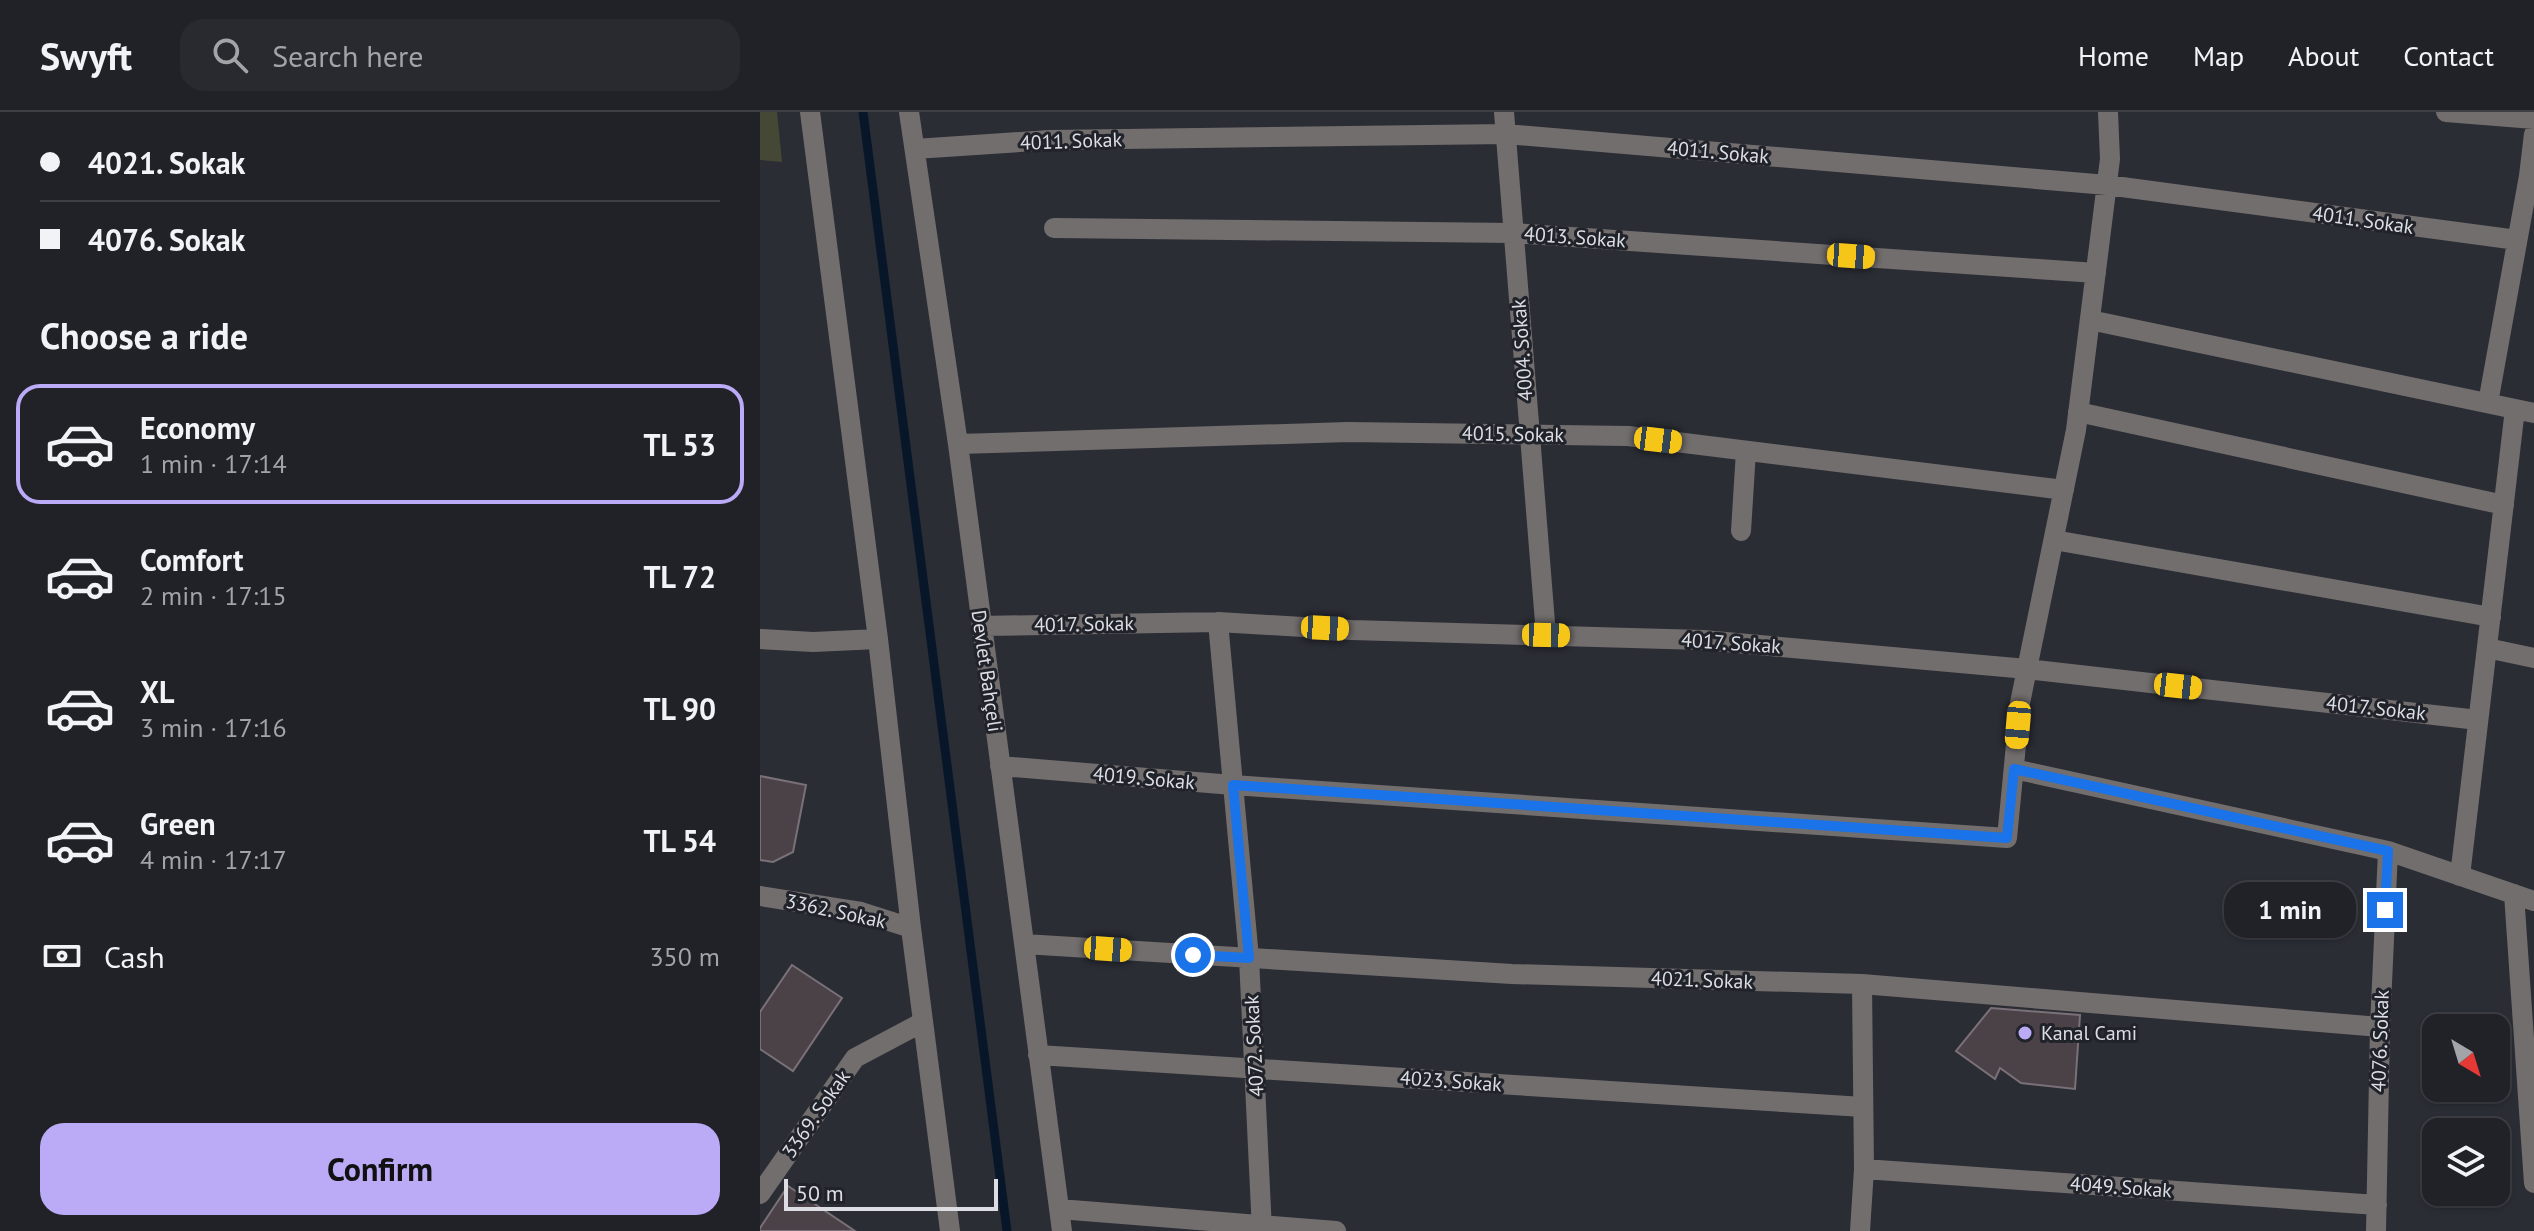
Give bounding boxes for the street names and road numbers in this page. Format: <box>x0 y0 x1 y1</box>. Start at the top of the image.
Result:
street label: 4011. Sokak <box>1020 126 1123 156</box>
street label: 4011. Sokak <box>1666 135 1770 169</box>
street label: 4011. Sokak <box>2311 200 2416 240</box>
street label: 4013. Sokak <box>1523 220 1627 254</box>
street label: 4004. Sokak <box>1505 298 1539 402</box>
street label: 4015. Sokak <box>1462 420 1565 448</box>
street label: Devlet Bahçeli <box>966 608 1008 734</box>
street label: 4017. Sokak <box>1034 610 1135 638</box>
street label: 4017. Sokak <box>1680 627 1782 659</box>
street label: 4017. Sokak <box>2325 690 2427 726</box>
street label: 4019. Sokak <box>1092 761 1196 795</box>
street label: 3362. Sokak <box>783 888 889 934</box>
street label: 4021. Sokak <box>1651 965 1754 995</box>
street label: 4076. Sokak <box>2365 989 2395 1092</box>
street label: 4072. Sokak <box>1238 994 1270 1098</box>
street label: 3369. Sokak <box>776 1064 856 1163</box>
street label: 4023. Sokak <box>1399 1064 1503 1098</box>
street label: 4049. Sokak <box>2069 1170 2173 1204</box>

